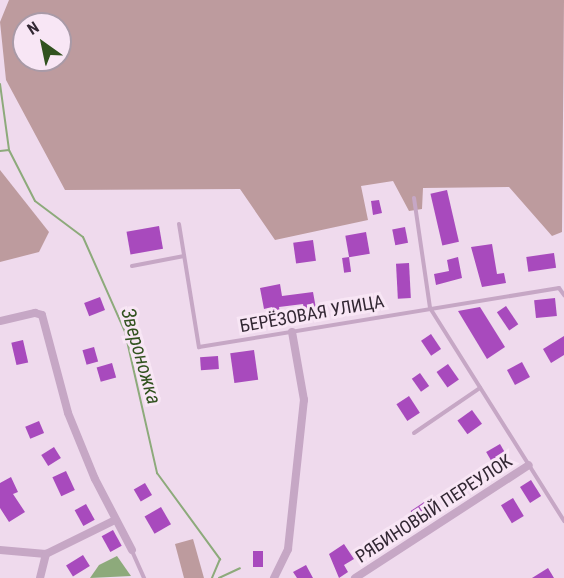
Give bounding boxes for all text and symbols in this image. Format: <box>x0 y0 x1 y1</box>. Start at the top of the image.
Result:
north arrow <box>12 12 72 72</box>
text: N <box>24 18 42 39</box>
street label: БЕРЁЗОВАЯ УЛИЦА <box>238 291 386 337</box>
water label: Звероножка <box>116 305 166 407</box>
street label: РЯБИНОВЫЙ ПЕРЕУЛОК <box>352 450 516 568</box>

